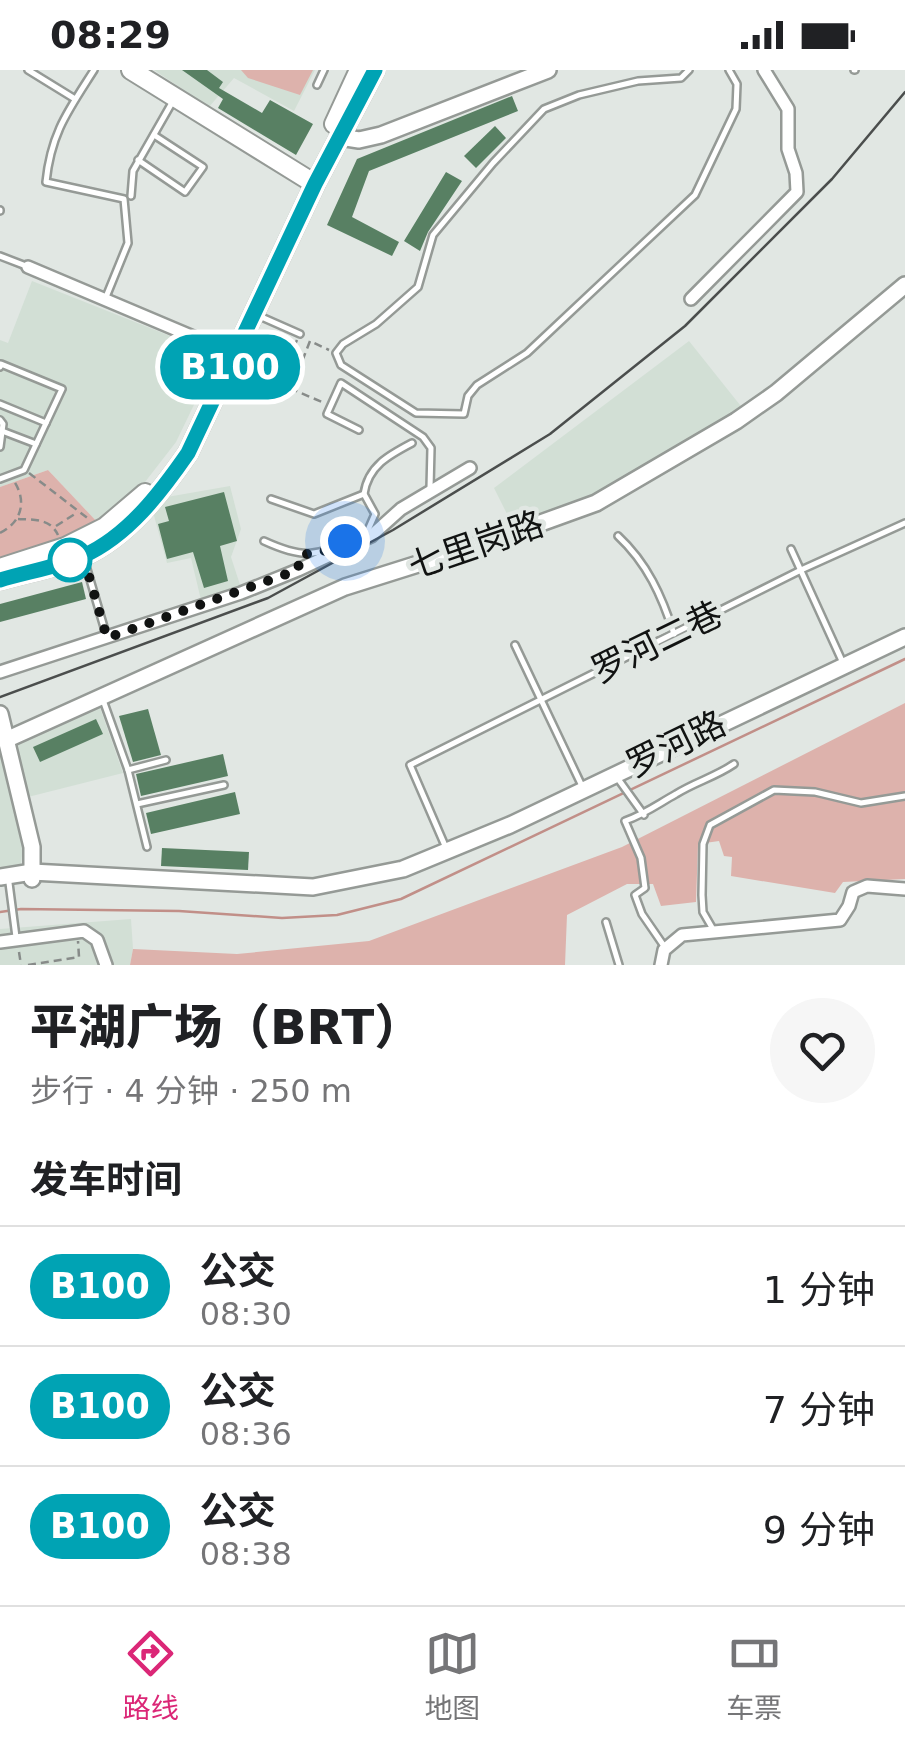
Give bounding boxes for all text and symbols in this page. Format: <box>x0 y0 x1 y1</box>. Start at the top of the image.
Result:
text: 08:29 <box>50 13 171 57</box>
line badge: B100 <box>160 334 300 400</box>
text: B100 <box>180 347 280 387</box>
street label: 七里岗路 <box>403 503 549 587</box>
your location <box>320 516 370 566</box>
unlabelled marker <box>49 539 91 581</box>
street label: 罗河二巷 <box>585 593 729 691</box>
street label: 罗河路 <box>620 703 732 785</box>
button: heart <box>770 998 875 1103</box>
text: 平湖广场（BRT） <box>30 999 422 1055</box>
text: 步行 · 4 分钟 · 250 m <box>30 1072 352 1110</box>
text: 发车时间 <box>30 1158 182 1202</box>
text: 公交 <box>200 1249 276 1293</box>
text: B100 <box>50 1266 150 1306</box>
text: 1 分钟 <box>763 1268 875 1312</box>
text: 08:30 <box>200 1295 292 1333</box>
text: 公交 <box>200 1369 276 1413</box>
text: B100 <box>50 1386 150 1426</box>
text: 7 分钟 <box>763 1388 875 1432</box>
text: 08:36 <box>200 1415 292 1453</box>
text: 公交 <box>200 1489 276 1533</box>
text: B100 <box>50 1506 150 1546</box>
text: 9 分钟 <box>763 1508 875 1552</box>
text: 08:38 <box>200 1535 292 1573</box>
tab: 路线 <box>123 1626 179 1726</box>
tab: 地图 <box>424 1626 480 1726</box>
tab: 车票 <box>726 1626 782 1726</box>

